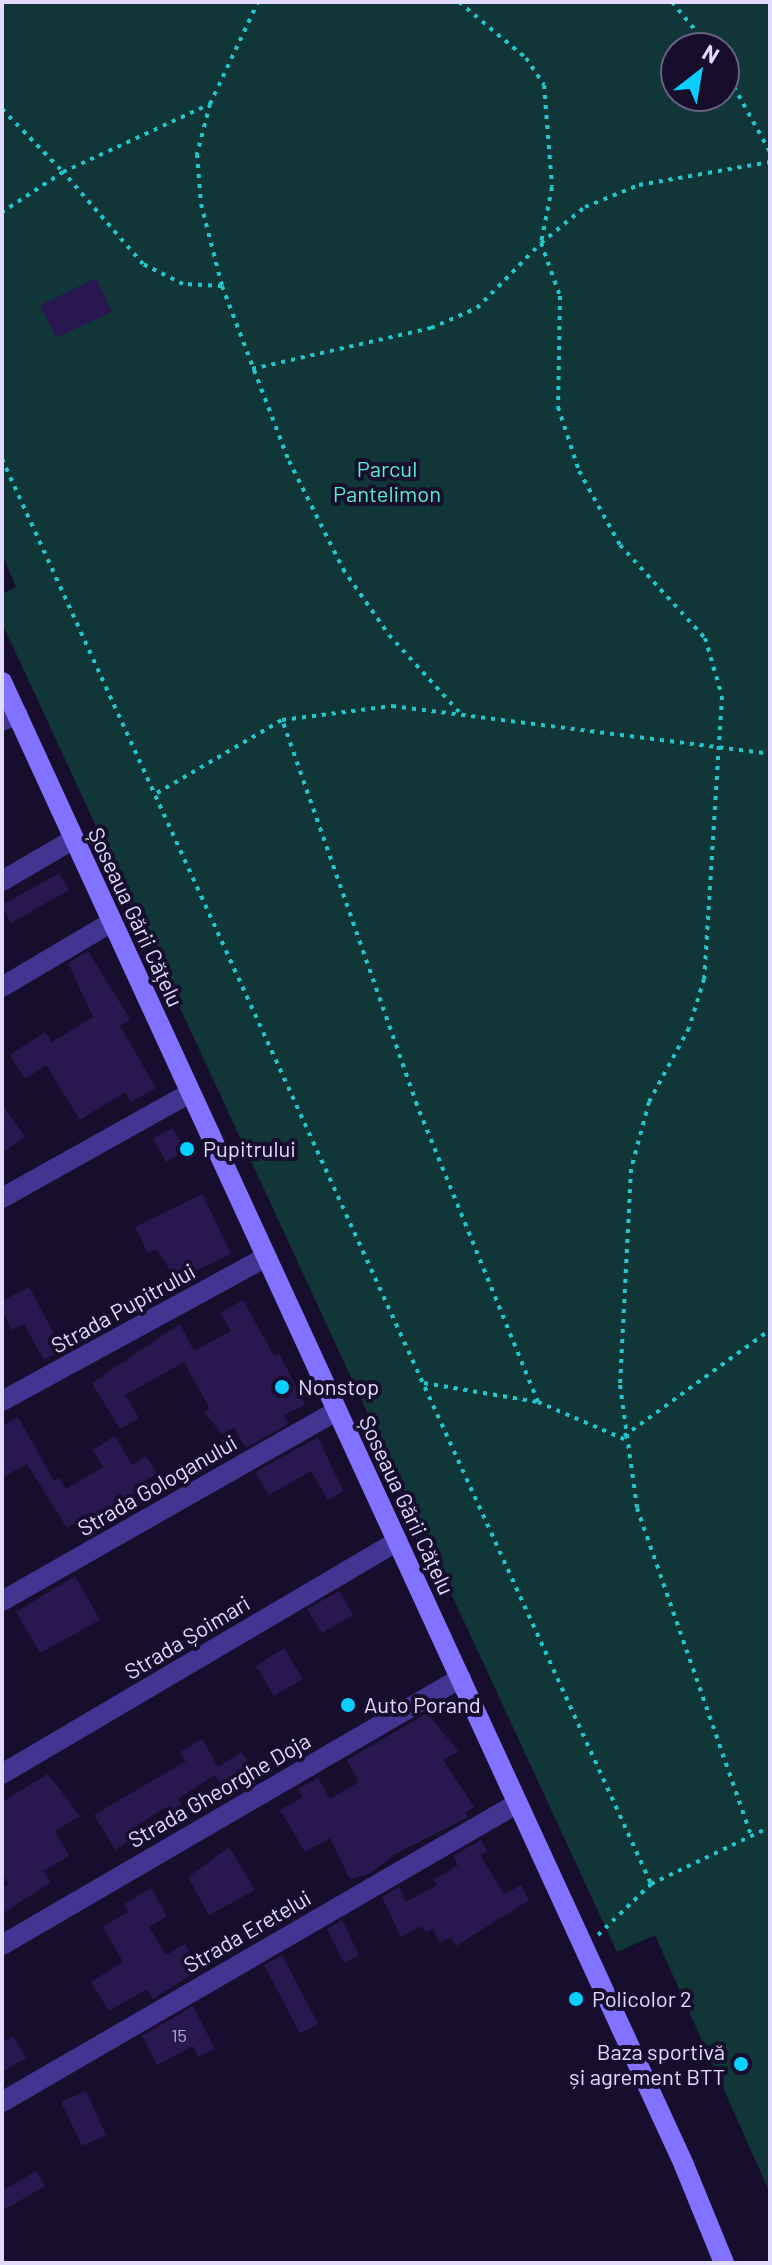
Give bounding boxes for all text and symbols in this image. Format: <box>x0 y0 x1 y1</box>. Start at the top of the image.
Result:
north arrow <box>660 32 740 112</box>
text: N <box>698 38 724 68</box>
park label: Parcul Pantelimon <box>333 455 441 506</box>
street label: Șoseaua Gării Cățelu <box>83 823 189 1011</box>
place label: Pupitrului <box>203 1136 296 1162</box>
marker: Pupitrului <box>178 1140 196 1158</box>
street label: Strada Pupitrului <box>46 1258 200 1358</box>
place label: Nonstop <box>298 1374 379 1400</box>
marker: Nonstop <box>273 1378 291 1396</box>
street label: Șoseaua Gării Cățelu <box>354 1411 460 1599</box>
street label: Strada Gologanului <box>73 1429 241 1541</box>
street label: Strada Șoimari <box>120 1589 254 1685</box>
place label: Auto Porand <box>364 1692 481 1718</box>
marker: Auto Porand <box>339 1696 357 1714</box>
street label: Strada Gheorghe Doja <box>123 1727 315 1853</box>
street label: Strada Eretelui <box>179 1884 315 1978</box>
place label: Policolor 2 <box>592 1986 692 2012</box>
marker: Policolor 2 <box>567 1990 585 2008</box>
house number: 15 <box>171 2024 187 2046</box>
place label: Baza sportivă și agrement BTT <box>569 2038 725 2090</box>
marker: Baza sportivă și agrement BTT <box>732 2055 750 2073</box>

